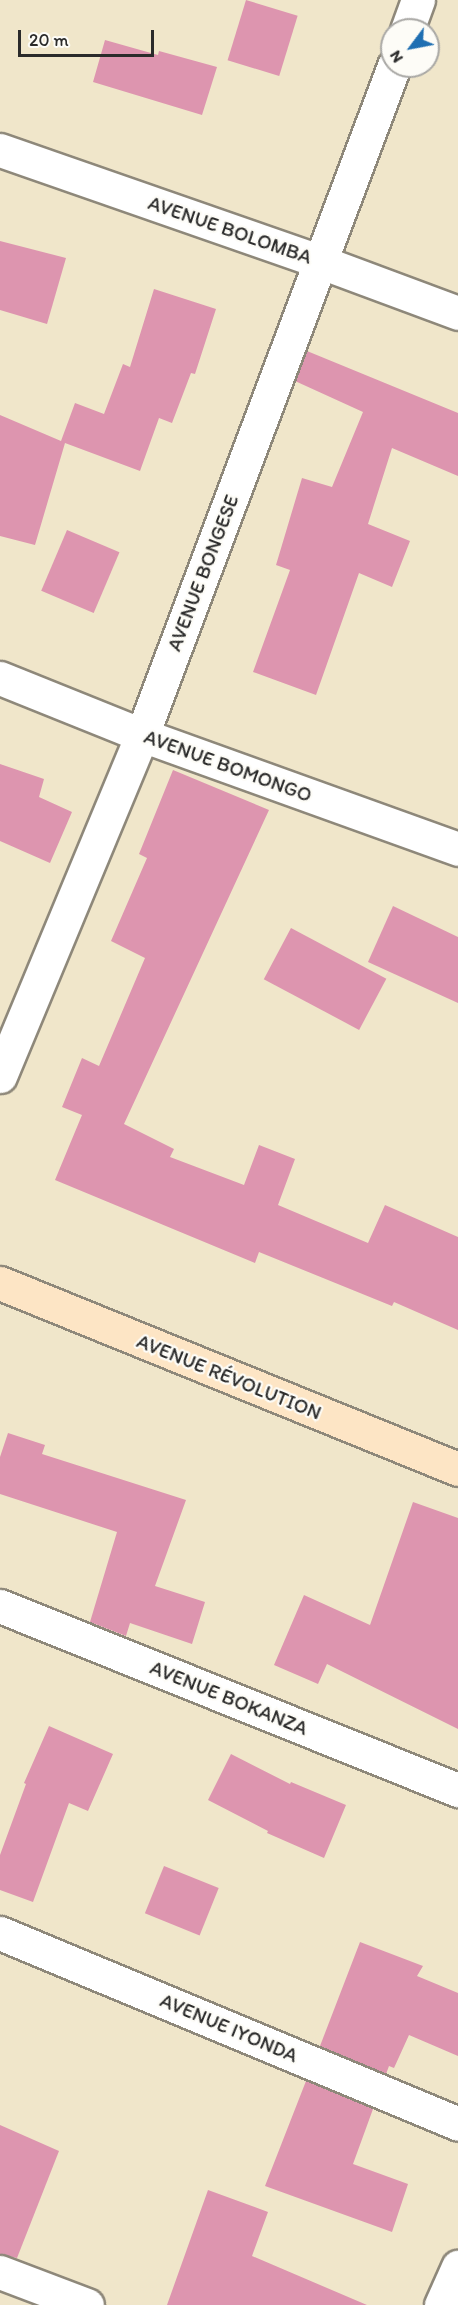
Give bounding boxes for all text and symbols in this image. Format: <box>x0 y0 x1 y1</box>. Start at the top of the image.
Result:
scale bar <box>21 18 158 56</box>
north arrow <box>380 18 440 78</box>
text: 20 m <box>29 29 69 51</box>
text: N <box>385 47 407 66</box>
street label: AVENUE BOLOMBA <box>145 191 315 269</box>
street label: AVENUE BONGESE <box>162 491 244 655</box>
street label: AVENUE BOMONGO <box>141 724 315 808</box>
street label: AVENUE RÉVOLUTION <box>133 1329 325 1425</box>
street label: AVENUE BOKANZA <box>147 1655 311 1741</box>
street label: AVENUE IYONDA <box>155 1988 303 2068</box>

